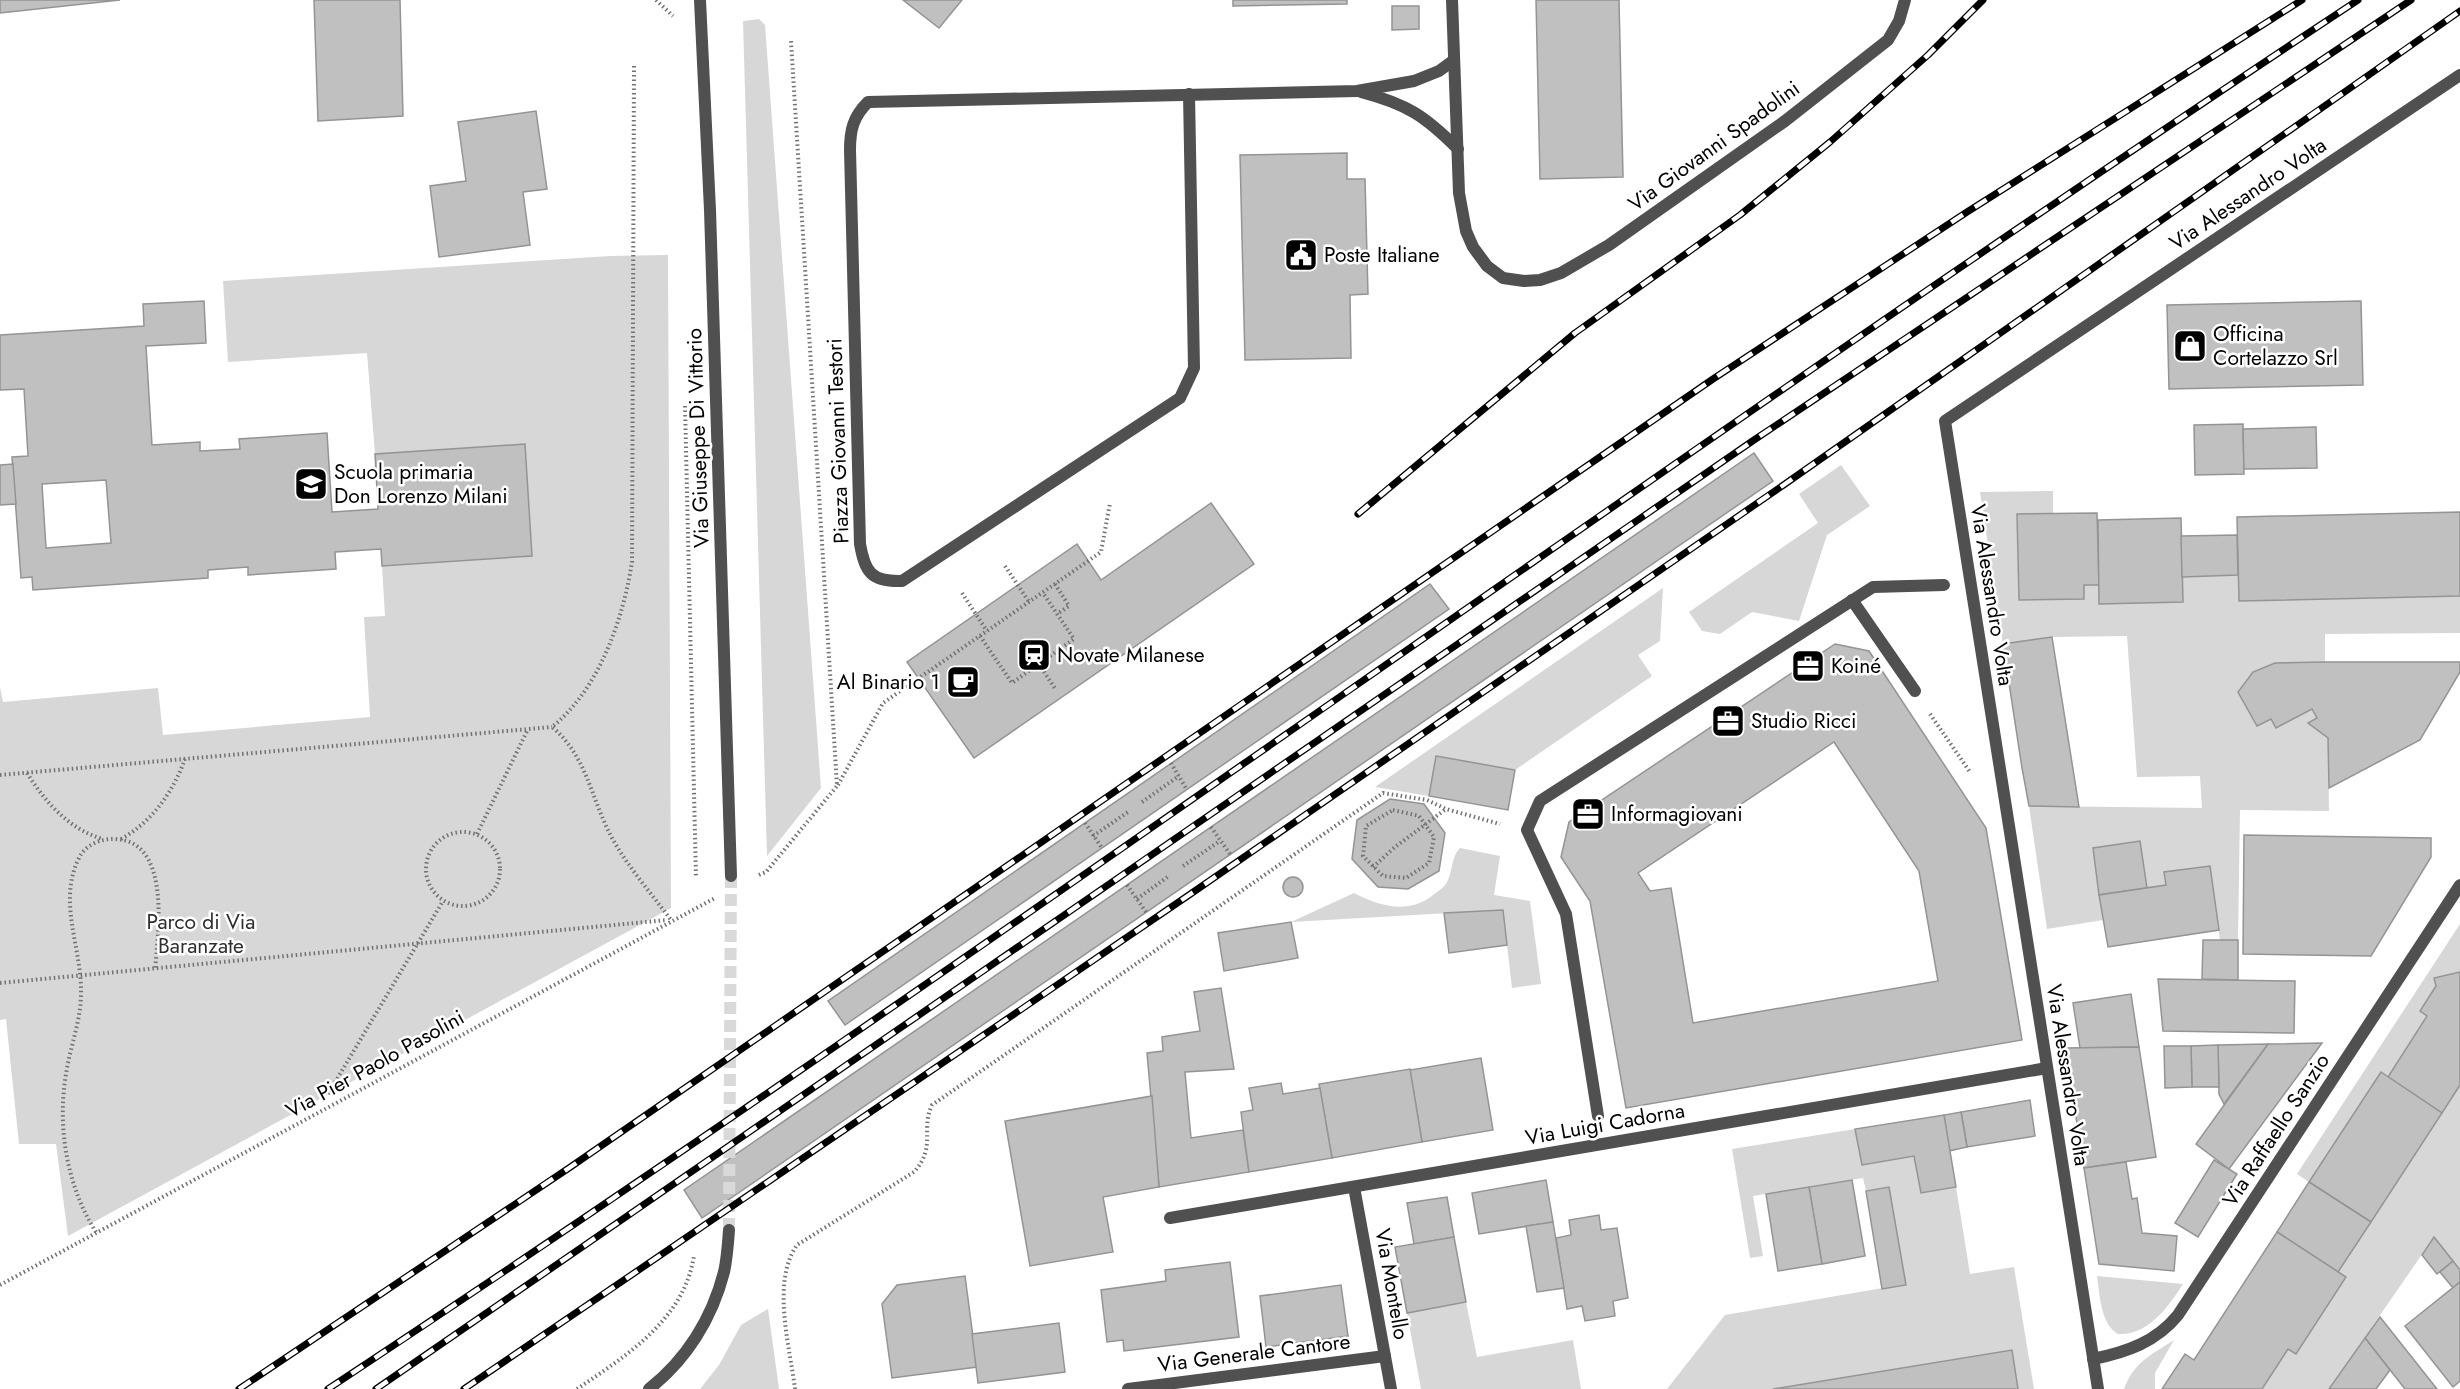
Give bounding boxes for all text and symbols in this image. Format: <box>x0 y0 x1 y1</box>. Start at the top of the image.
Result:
street label: Via Giovanni Spadolini <box>1622 73 1806 219</box>
street label: Via Alessandro Volta <box>2164 130 2332 258</box>
public building icon: Poste Italiane <box>1283 237 1319 273</box>
place label: Poste Italiane <box>1324 240 1440 270</box>
place label: Officina Cortelazzo Srl <box>2213 319 2338 373</box>
street label: Via Giuseppe Di Vittorio <box>679 328 717 548</box>
shop icon: Officina Cortelazzo Srl <box>2172 328 2208 364</box>
street label: Piazza Giovanni Testori <box>819 338 857 544</box>
place label: Scuola primaria Don Lorenzo Milani <box>334 457 508 511</box>
school or university icon: Scuola primaria Don Lorenzo Milani <box>293 466 329 502</box>
street label: Via Alessandro Volta <box>1963 502 2021 688</box>
station icon: Novate Milanese <box>1016 637 1052 673</box>
place label: Novate Milanese <box>1057 640 1205 670</box>
office icon: Koiné <box>1790 648 1826 684</box>
place label: Koiné <box>1831 651 1881 681</box>
cafe icon: Al Binario 1 <box>945 664 981 700</box>
place label: Al Binario 1 <box>837 667 940 697</box>
office icon: Studio Ricci <box>1710 703 1746 739</box>
place label: Studio Ricci <box>1751 706 1857 736</box>
office icon: Informagiovani <box>1570 796 1606 832</box>
place label: Informagiovani <box>1611 799 1743 829</box>
park label: Parco di Via Baranzate <box>147 907 255 961</box>
street label: Via Alessandro Volta <box>2039 982 2097 1168</box>
street label: Via Pier Paolo Pasolini <box>280 1002 470 1126</box>
street label: Via Raffaello Sanzio <box>2215 1048 2337 1212</box>
street label: Via Luigi Cadorna <box>1523 1095 1687 1153</box>
street label: Via Montello <box>1367 1226 1417 1342</box>
street label: Via Generale Cantore <box>1156 1326 1352 1380</box>

